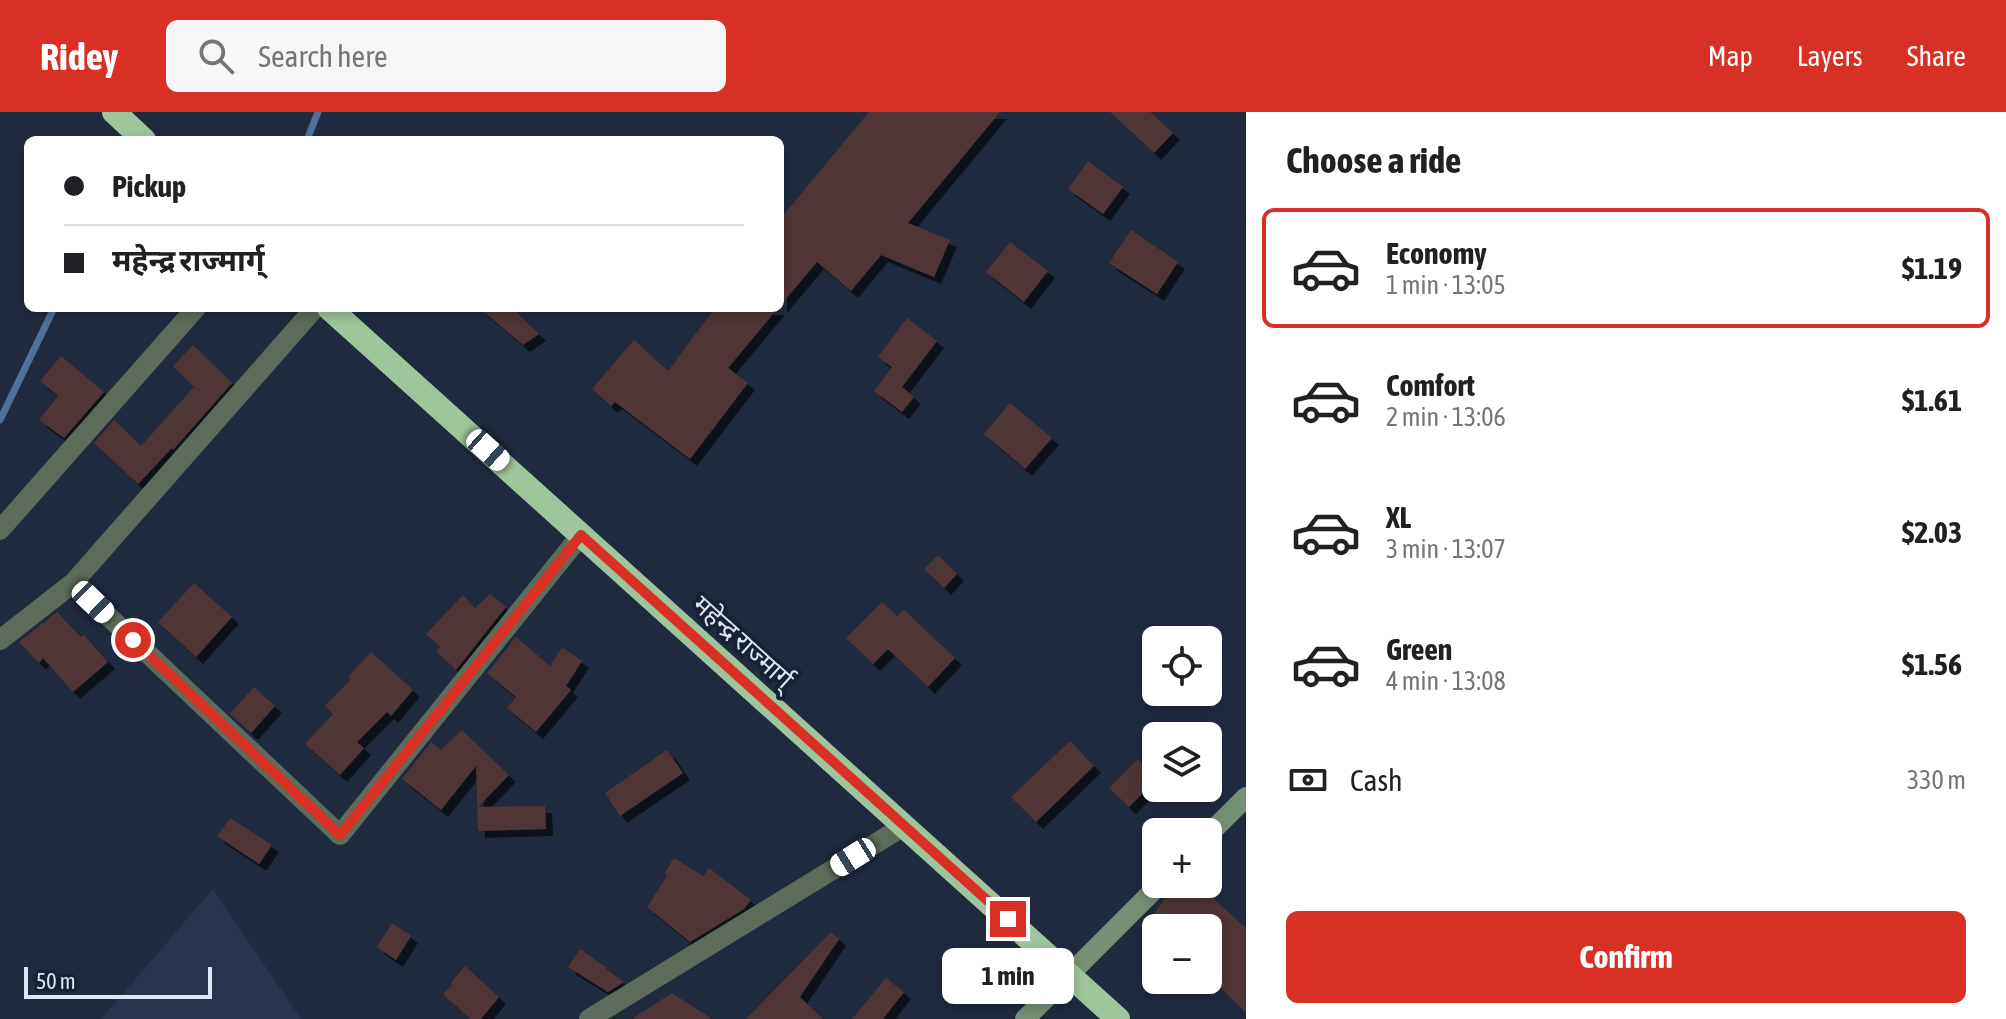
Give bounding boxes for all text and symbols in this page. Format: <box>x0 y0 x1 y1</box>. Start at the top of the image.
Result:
search box <box>166 20 726 92</box>
icon: search <box>194 34 238 78</box>
text: Ridey <box>40 35 118 78</box>
text: Search here <box>258 39 388 73</box>
text: Map <box>1708 40 1753 72</box>
text: Layers <box>1797 40 1863 72</box>
text: Share <box>1907 40 1966 72</box>
text: Choose a ride <box>1286 139 1461 181</box>
text: Pickup <box>112 169 186 203</box>
icon: car <box>1290 232 1362 304</box>
text: Economy <box>1386 236 1487 270</box>
text: महेन्द्र राज्मार्ग् <box>112 243 264 277</box>
text: $1.19 <box>1902 251 1962 285</box>
text: 1 min · 13:05 <box>1386 270 1506 300</box>
icon: car <box>1290 364 1362 436</box>
text: Comfort <box>1386 368 1475 402</box>
text: $1.61 <box>1902 383 1962 417</box>
text: 2 min · 13:06 <box>1386 402 1506 432</box>
car <box>462 425 514 475</box>
icon: car <box>1290 496 1362 568</box>
text: XL <box>1386 500 1411 534</box>
text: $2.03 <box>1902 515 1962 549</box>
text: 3 min · 13:07 <box>1386 534 1506 564</box>
car <box>67 577 119 627</box>
street label: महेन्द्र राज्मार्ग् <box>686 589 802 698</box>
route start <box>115 622 151 658</box>
map controls <box>1142 626 1222 994</box>
button: locate <box>1142 626 1222 706</box>
icon: car <box>1290 628 1362 700</box>
text: Green <box>1386 632 1452 666</box>
text: $1.56 <box>1902 647 1962 681</box>
text: 4 min · 13:08 <box>1386 666 1506 696</box>
button: layers <box>1142 722 1222 802</box>
icon: cash <box>1286 758 1330 802</box>
text: Cash <box>1350 763 1403 797</box>
text: 330 m <box>1907 765 1966 795</box>
button: + <box>1142 818 1222 898</box>
car <box>826 834 880 880</box>
route end <box>990 901 1026 937</box>
button: Confirm <box>1286 911 1966 1003</box>
button: − <box>1142 914 1222 994</box>
callout: 1 min <box>942 947 1074 1003</box>
text: 1 min <box>981 961 1035 991</box>
scale bar <box>24 963 212 999</box>
text: 50 m <box>36 968 76 994</box>

